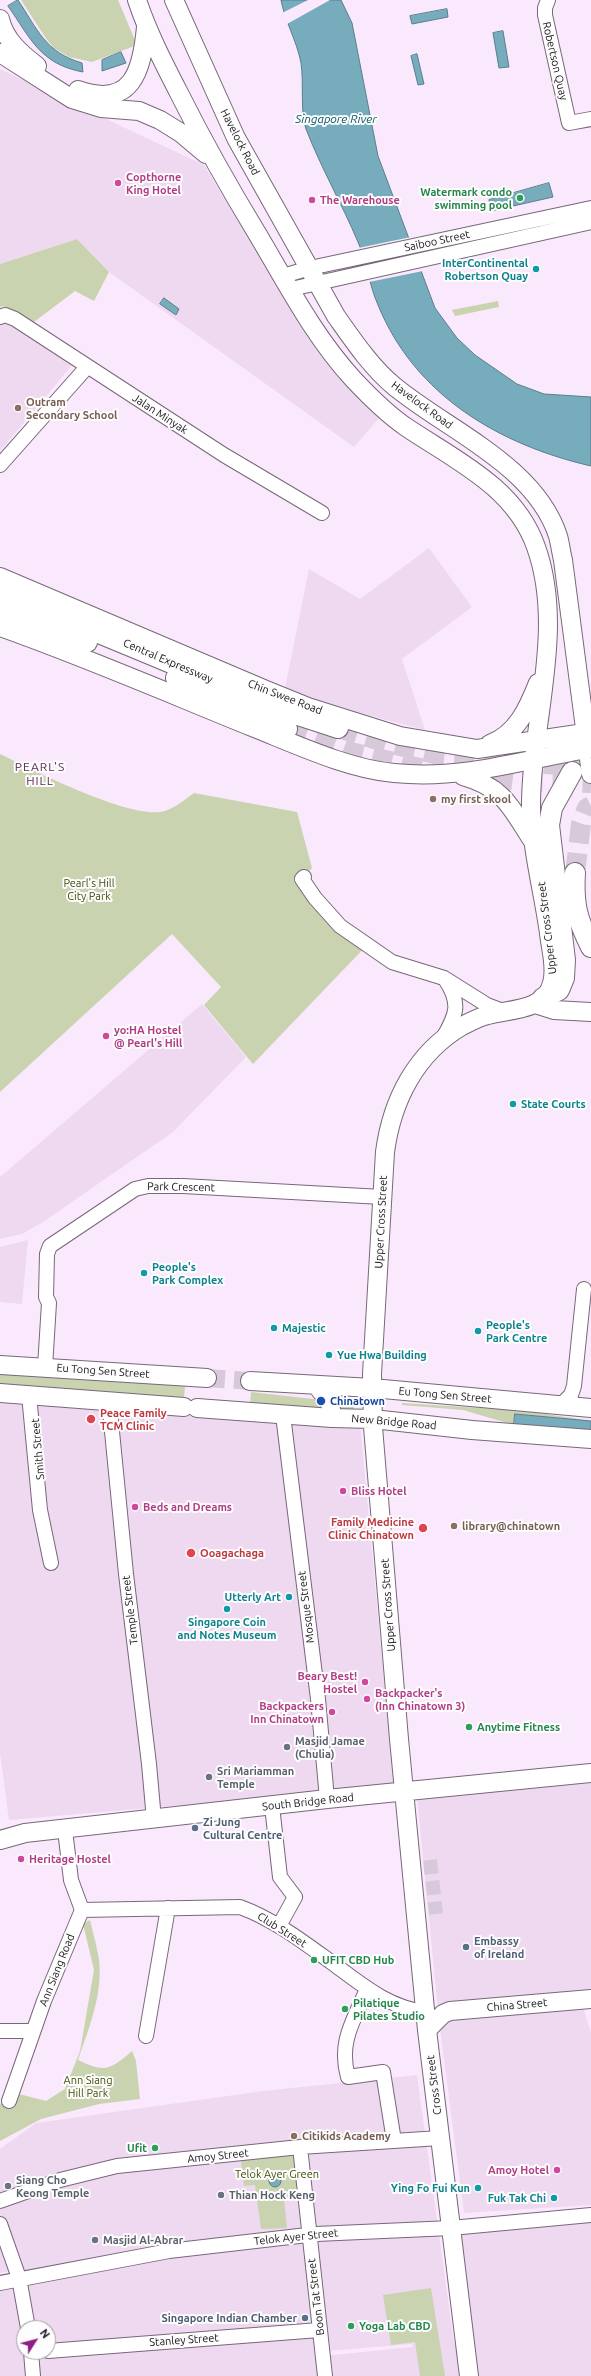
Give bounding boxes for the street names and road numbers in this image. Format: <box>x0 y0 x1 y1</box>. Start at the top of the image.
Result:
street label: Robertson Quay <box>540 21 570 101</box>
street label: Havelock Road <box>218 107 262 177</box>
street label: Saiboo Street <box>403 228 471 254</box>
street label: Havelock Road <box>389 378 455 432</box>
street label: Jalan Minyak <box>130 391 190 437</box>
street label: Central Expressway <box>121 636 215 686</box>
street label: Chin Swee Road <box>246 677 324 717</box>
street label: Upper Cross Street <box>535 881 559 975</box>
street label: Upper Cross Street <box>372 1175 390 1269</box>
street label: Park Crescent <box>147 1180 215 1194</box>
street label: Eu Tong Sen Street <box>56 1361 150 1381</box>
street label: Eu Tong Sen Street <box>398 1384 492 1406</box>
street label: New Bridge Road <box>351 1412 437 1432</box>
street label: Smith Street <box>29 1418 47 1480</box>
street label: Upper Cross Street <box>378 1558 398 1652</box>
street label: Mosque Street <box>295 1570 317 1644</box>
street label: Temple Street <box>119 1575 141 1645</box>
street label: South Bridge Road <box>261 1791 355 1813</box>
street label: Club Street <box>255 1910 309 1950</box>
street label: Ann Siang Road <box>36 1932 78 2008</box>
street label: China Street <box>486 1996 548 2014</box>
street label: Cross Street <box>424 2054 444 2116</box>
street label: Amoy Street <box>187 2146 249 2166</box>
street label: Telok Ayer Street <box>253 2226 339 2248</box>
street label: Boon Tat Street <box>305 2258 327 2336</box>
street label: Stanley Street <box>149 2331 219 2349</box>

